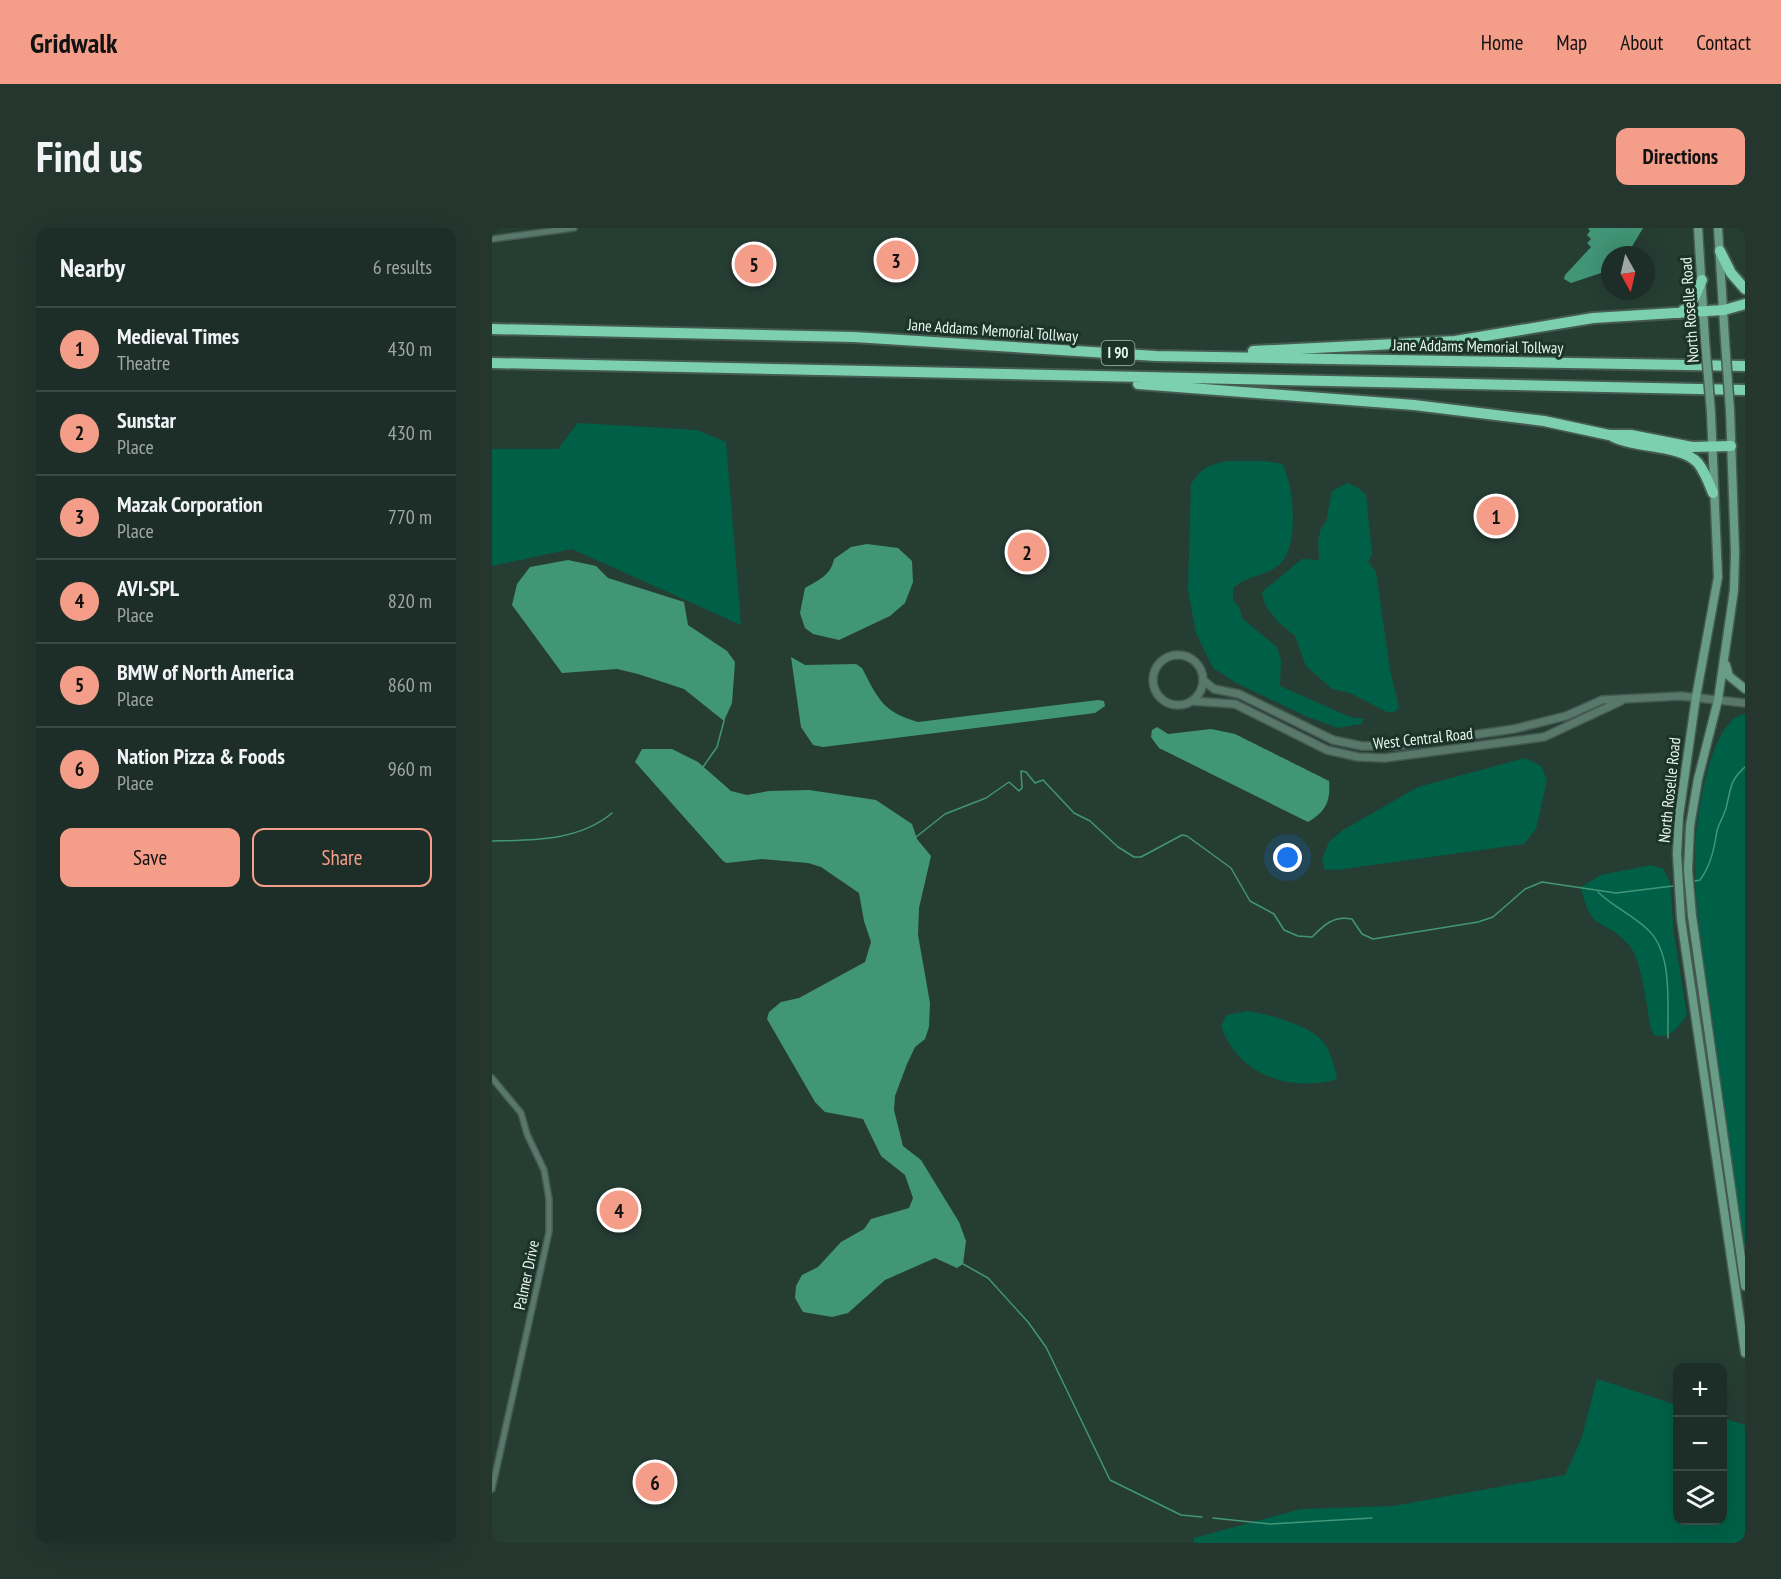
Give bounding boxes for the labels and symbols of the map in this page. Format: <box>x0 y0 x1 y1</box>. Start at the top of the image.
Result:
pin: 3 <box>876 237 916 282</box>
pin: 5 <box>734 242 774 286</box>
north arrow <box>1601 246 1655 300</box>
street label: North Roselle Road <box>1675 256 1703 363</box>
street label: Jane Addams Memorial Tollway <box>906 314 1079 346</box>
street label: Jane Addams Memorial Tollway <box>1391 334 1564 357</box>
road number: I 90 <box>1102 341 1134 365</box>
pin: 1 <box>1476 494 1516 538</box>
pin: 2 <box>1008 530 1046 574</box>
street label: West Central Road <box>1372 723 1474 753</box>
street label: North Roselle Road <box>1654 736 1684 844</box>
your location <box>1273 843 1302 872</box>
pin: 4 <box>600 1188 638 1232</box>
street label: Palmer Drive <box>509 1238 543 1312</box>
pin: 6 <box>636 1460 674 1504</box>

